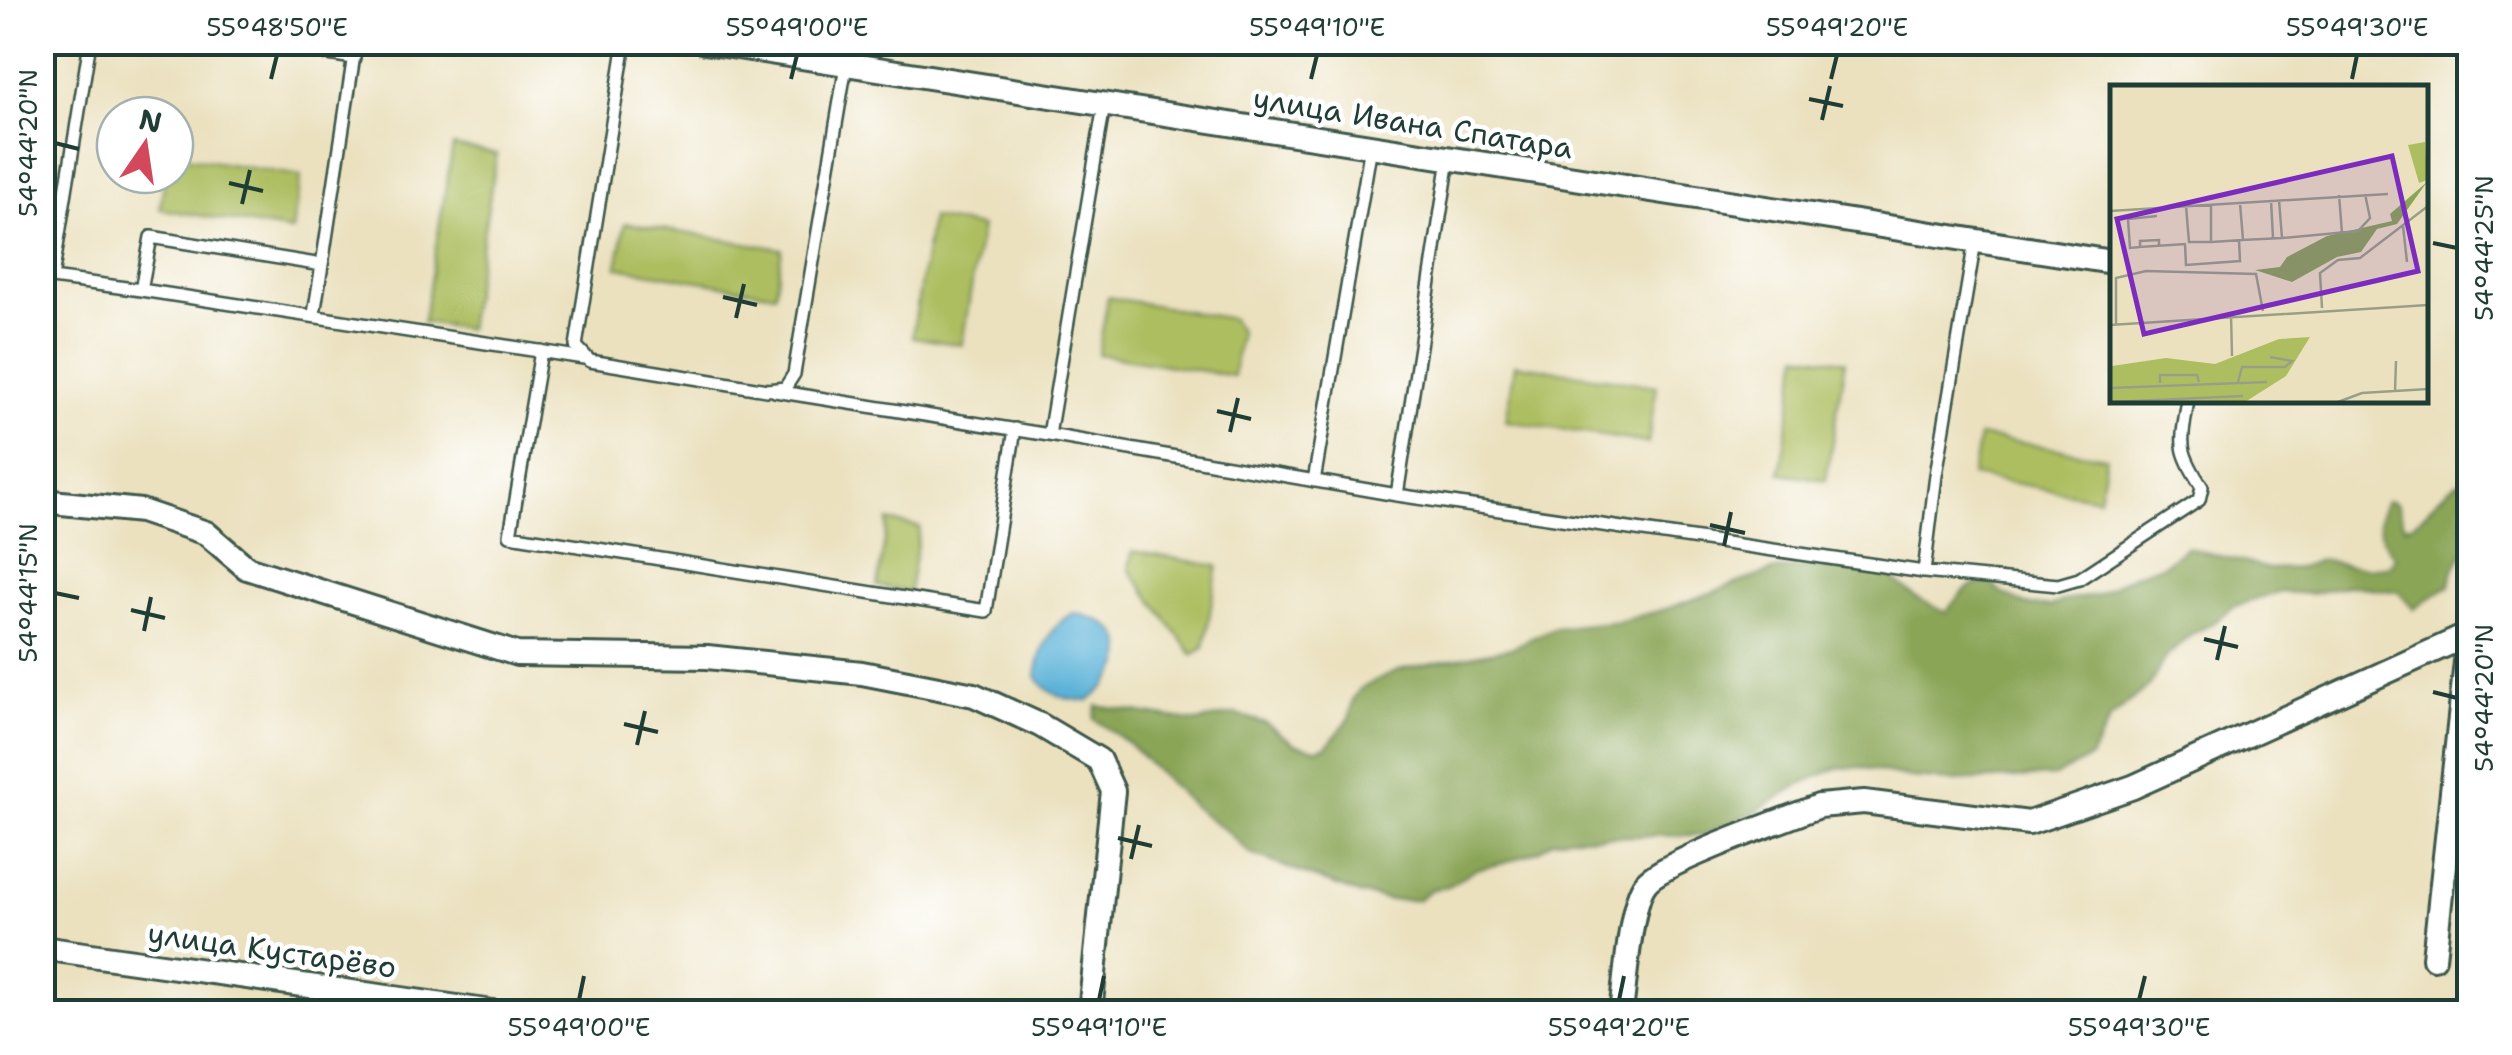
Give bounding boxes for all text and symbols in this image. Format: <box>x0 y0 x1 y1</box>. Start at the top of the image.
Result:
text: 55°48'50"E <box>206 10 348 44</box>
text: 55°49'00"E <box>726 10 868 44</box>
text: 55°49'10"E <box>1249 10 1385 44</box>
text: 55°49'20"E <box>1766 10 1908 44</box>
text: 55°49'30"E <box>2286 10 2428 44</box>
text: 54°44'20"N <box>11 69 45 217</box>
street label: улица Ивана Спатара <box>1250 77 1576 169</box>
inset map <box>2110 85 2427 402</box>
north arrow <box>95 95 195 195</box>
text: N <box>136 100 166 142</box>
text: 54°44'25"N <box>2467 175 2501 321</box>
text: 54°44'15"N <box>11 523 45 663</box>
text: 54°44'20"N <box>2467 624 2501 772</box>
street label: улица Кустарёво <box>145 912 399 988</box>
text: 55°49'00"E <box>508 1010 650 1044</box>
text: 55°49'10"E <box>1031 1010 1167 1044</box>
text: 55°49'20"E <box>1548 1010 1690 1044</box>
text: 55°49'30"E <box>2068 1010 2210 1044</box>

